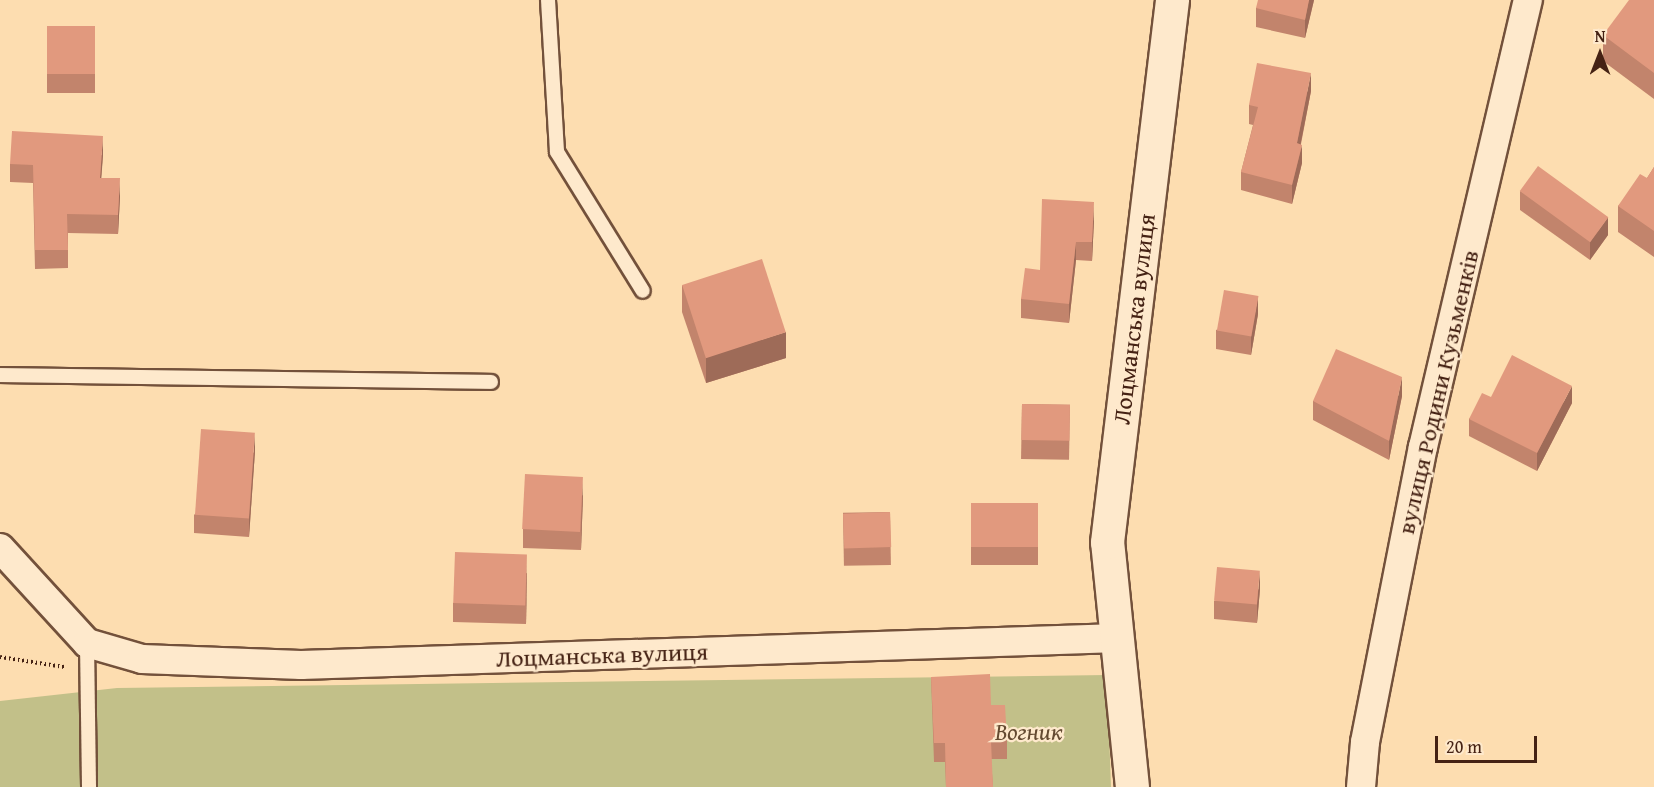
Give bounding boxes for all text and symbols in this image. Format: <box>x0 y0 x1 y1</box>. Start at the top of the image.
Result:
north arrow <box>1570 24 1630 84</box>
text: N <box>1595 24 1605 48</box>
street label: Лоцманська вулиця <box>1107 212 1161 426</box>
street label: вулиця Родини Кузьменків <box>1391 247 1485 537</box>
street label: Лоцманська вулиця <box>496 637 708 673</box>
park label: Вогник <box>995 718 1063 746</box>
scale bar <box>1438 724 1540 762</box>
text: 20 m <box>1446 733 1482 760</box>

